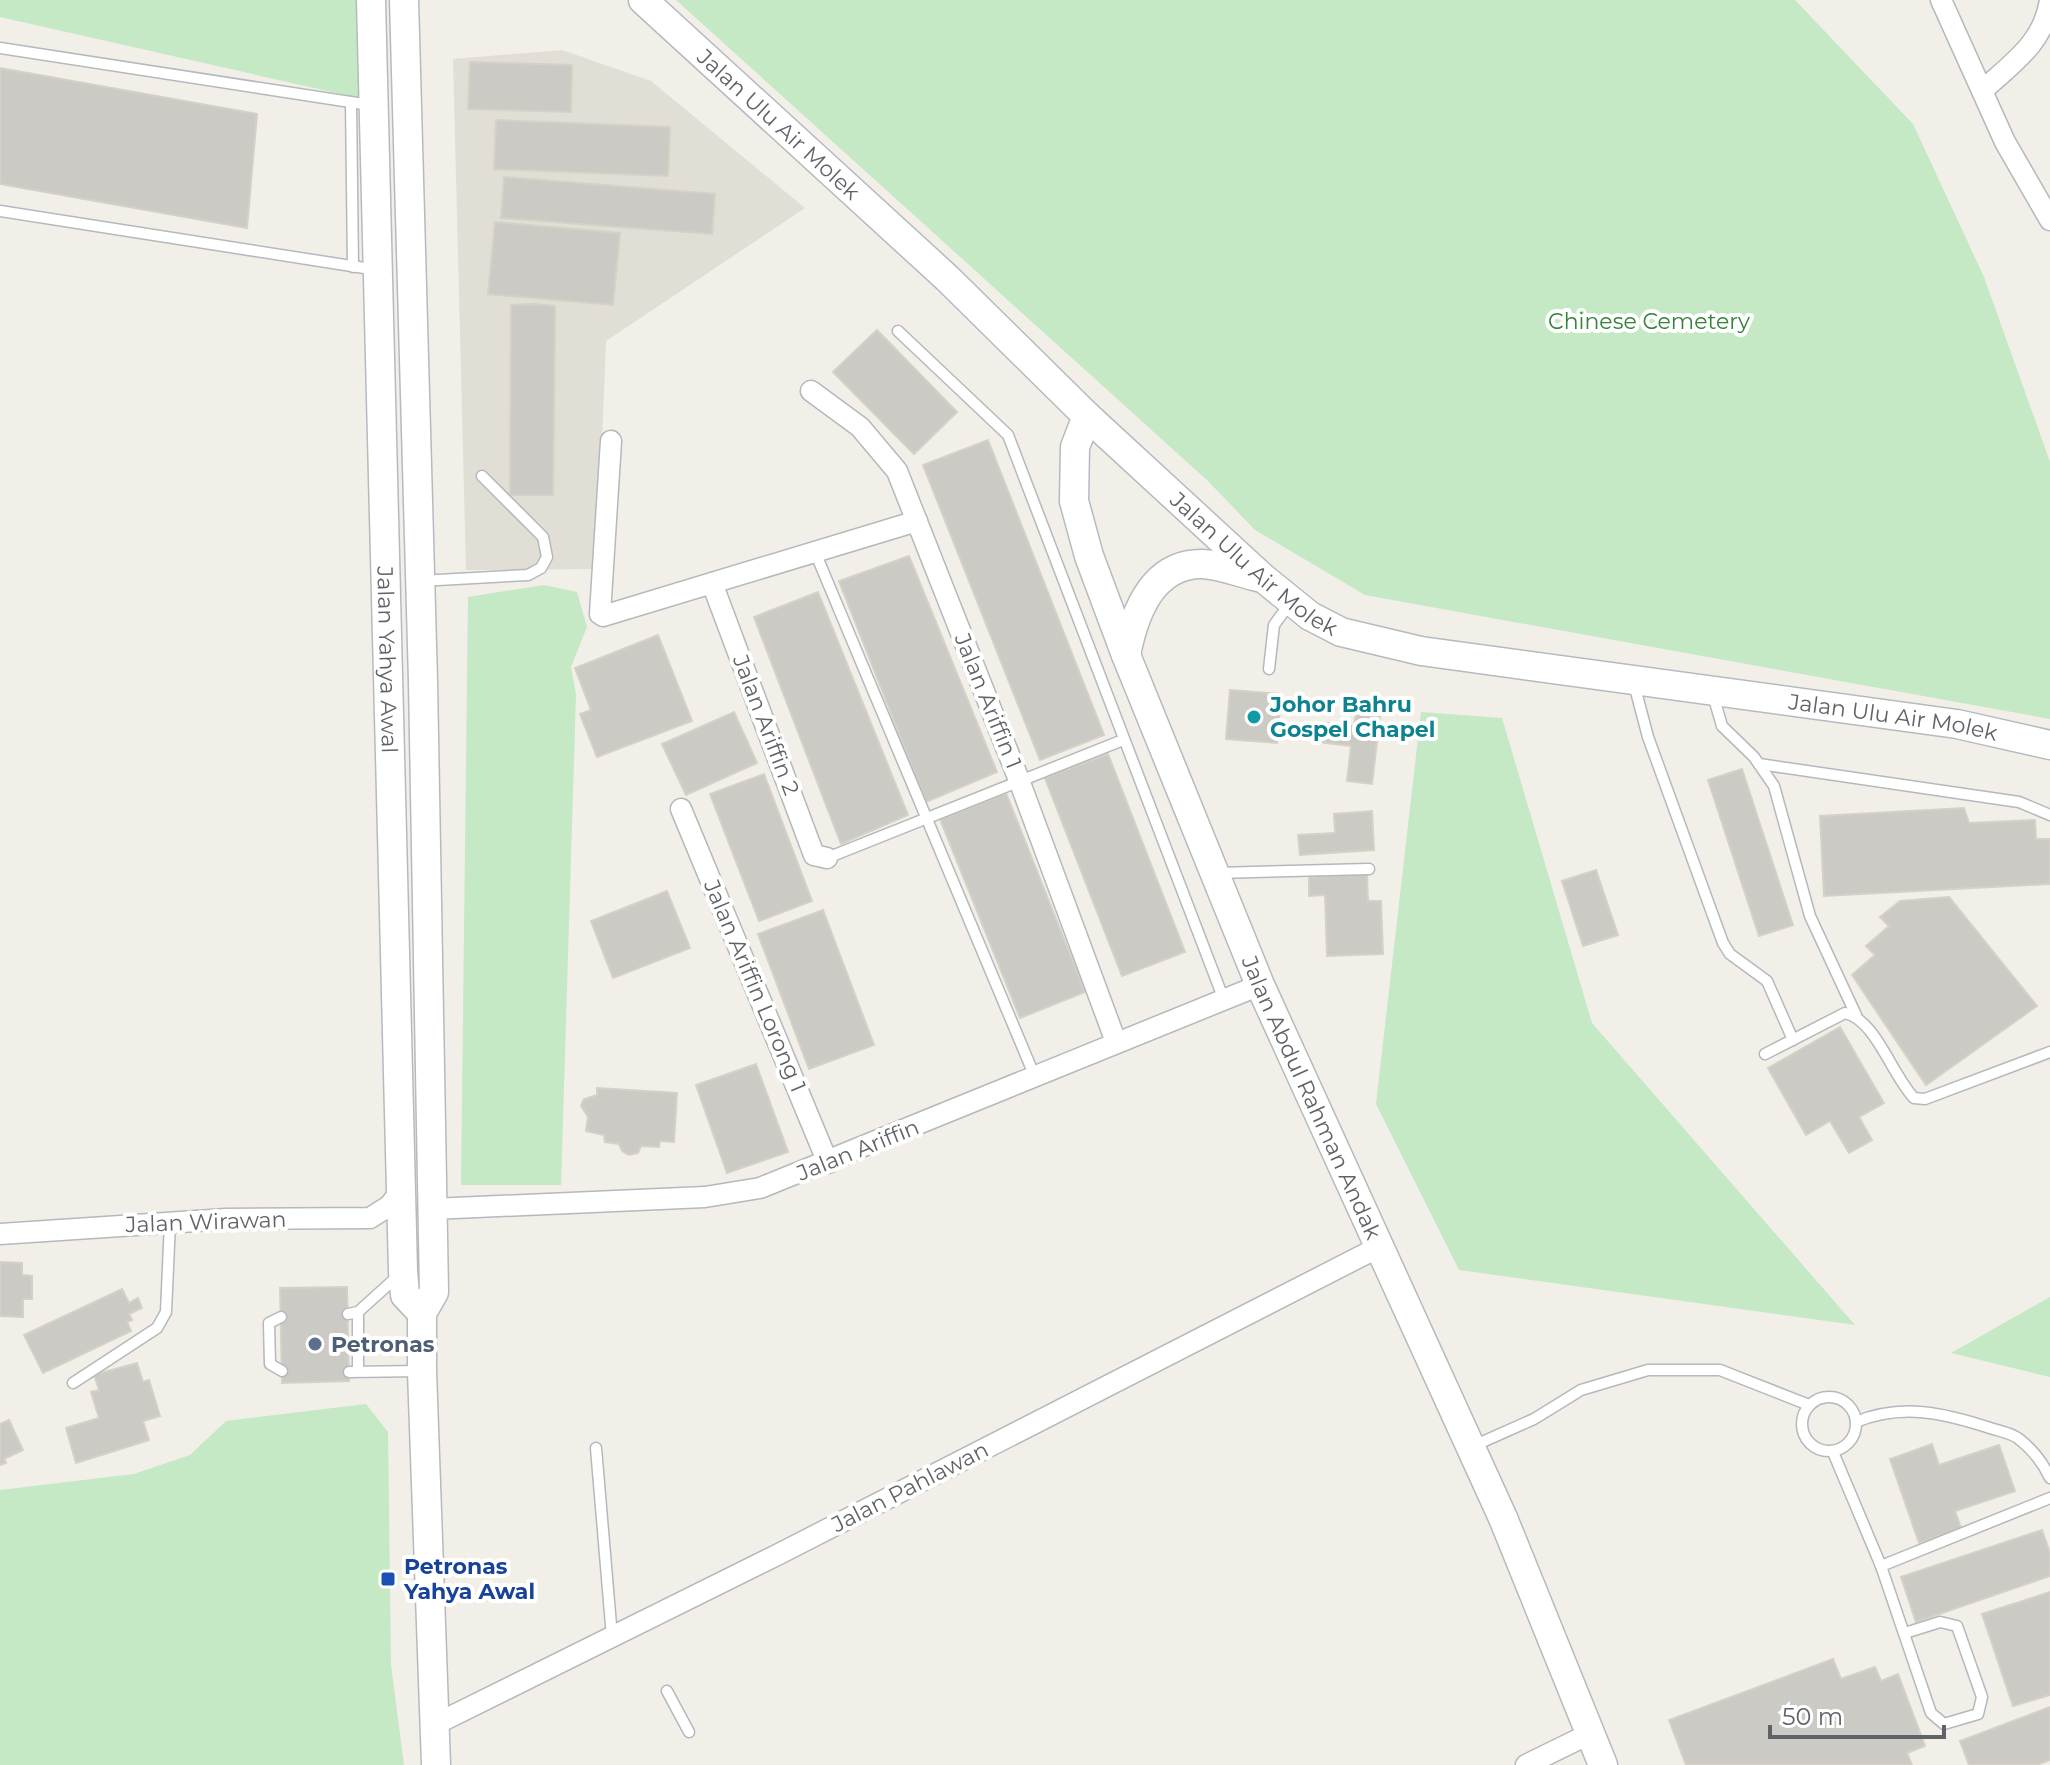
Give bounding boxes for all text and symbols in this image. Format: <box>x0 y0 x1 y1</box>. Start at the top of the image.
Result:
street label: Jalan Ulu Air Molek <box>691 42 866 206</box>
park label: Chinese Cemetery <box>1548 308 1750 335</box>
street label: Jalan Ulu Air Molek <box>1164 485 1343 642</box>
street label: Jalan Yahya Awal <box>372 565 403 754</box>
street label: Jalan Ariffin 1 <box>948 629 1027 773</box>
street label: Jalan Ariffin 2 <box>727 650 805 799</box>
street label: Jalan Ulu Air Molek <box>1786 688 2001 746</box>
place label: Johor Bahru Gospel Chapel <box>1269 691 1435 743</box>
marker: Johor Bahru Gospel Chapel <box>1245 708 1263 726</box>
street label: Jalan Ariffin Lorong 1 <box>698 875 812 1096</box>
street label: Jalan Abdul Rahman Andak <box>1236 951 1388 1244</box>
street label: Jalan Ariffin <box>792 1113 923 1187</box>
street label: Jalan Wirawan <box>124 1206 287 1238</box>
place label: Petronas <box>331 1331 435 1358</box>
marker: Petronas <box>306 1335 324 1353</box>
street label: Jalan Pahlawan <box>826 1436 993 1539</box>
place label: Petronas Yahya Awal <box>403 1553 535 1605</box>
marker: Petronas Yahya Awal <box>379 1570 397 1588</box>
scale bar <box>1770 1689 1944 1739</box>
text: 50 m <box>1782 1702 1843 1731</box>

